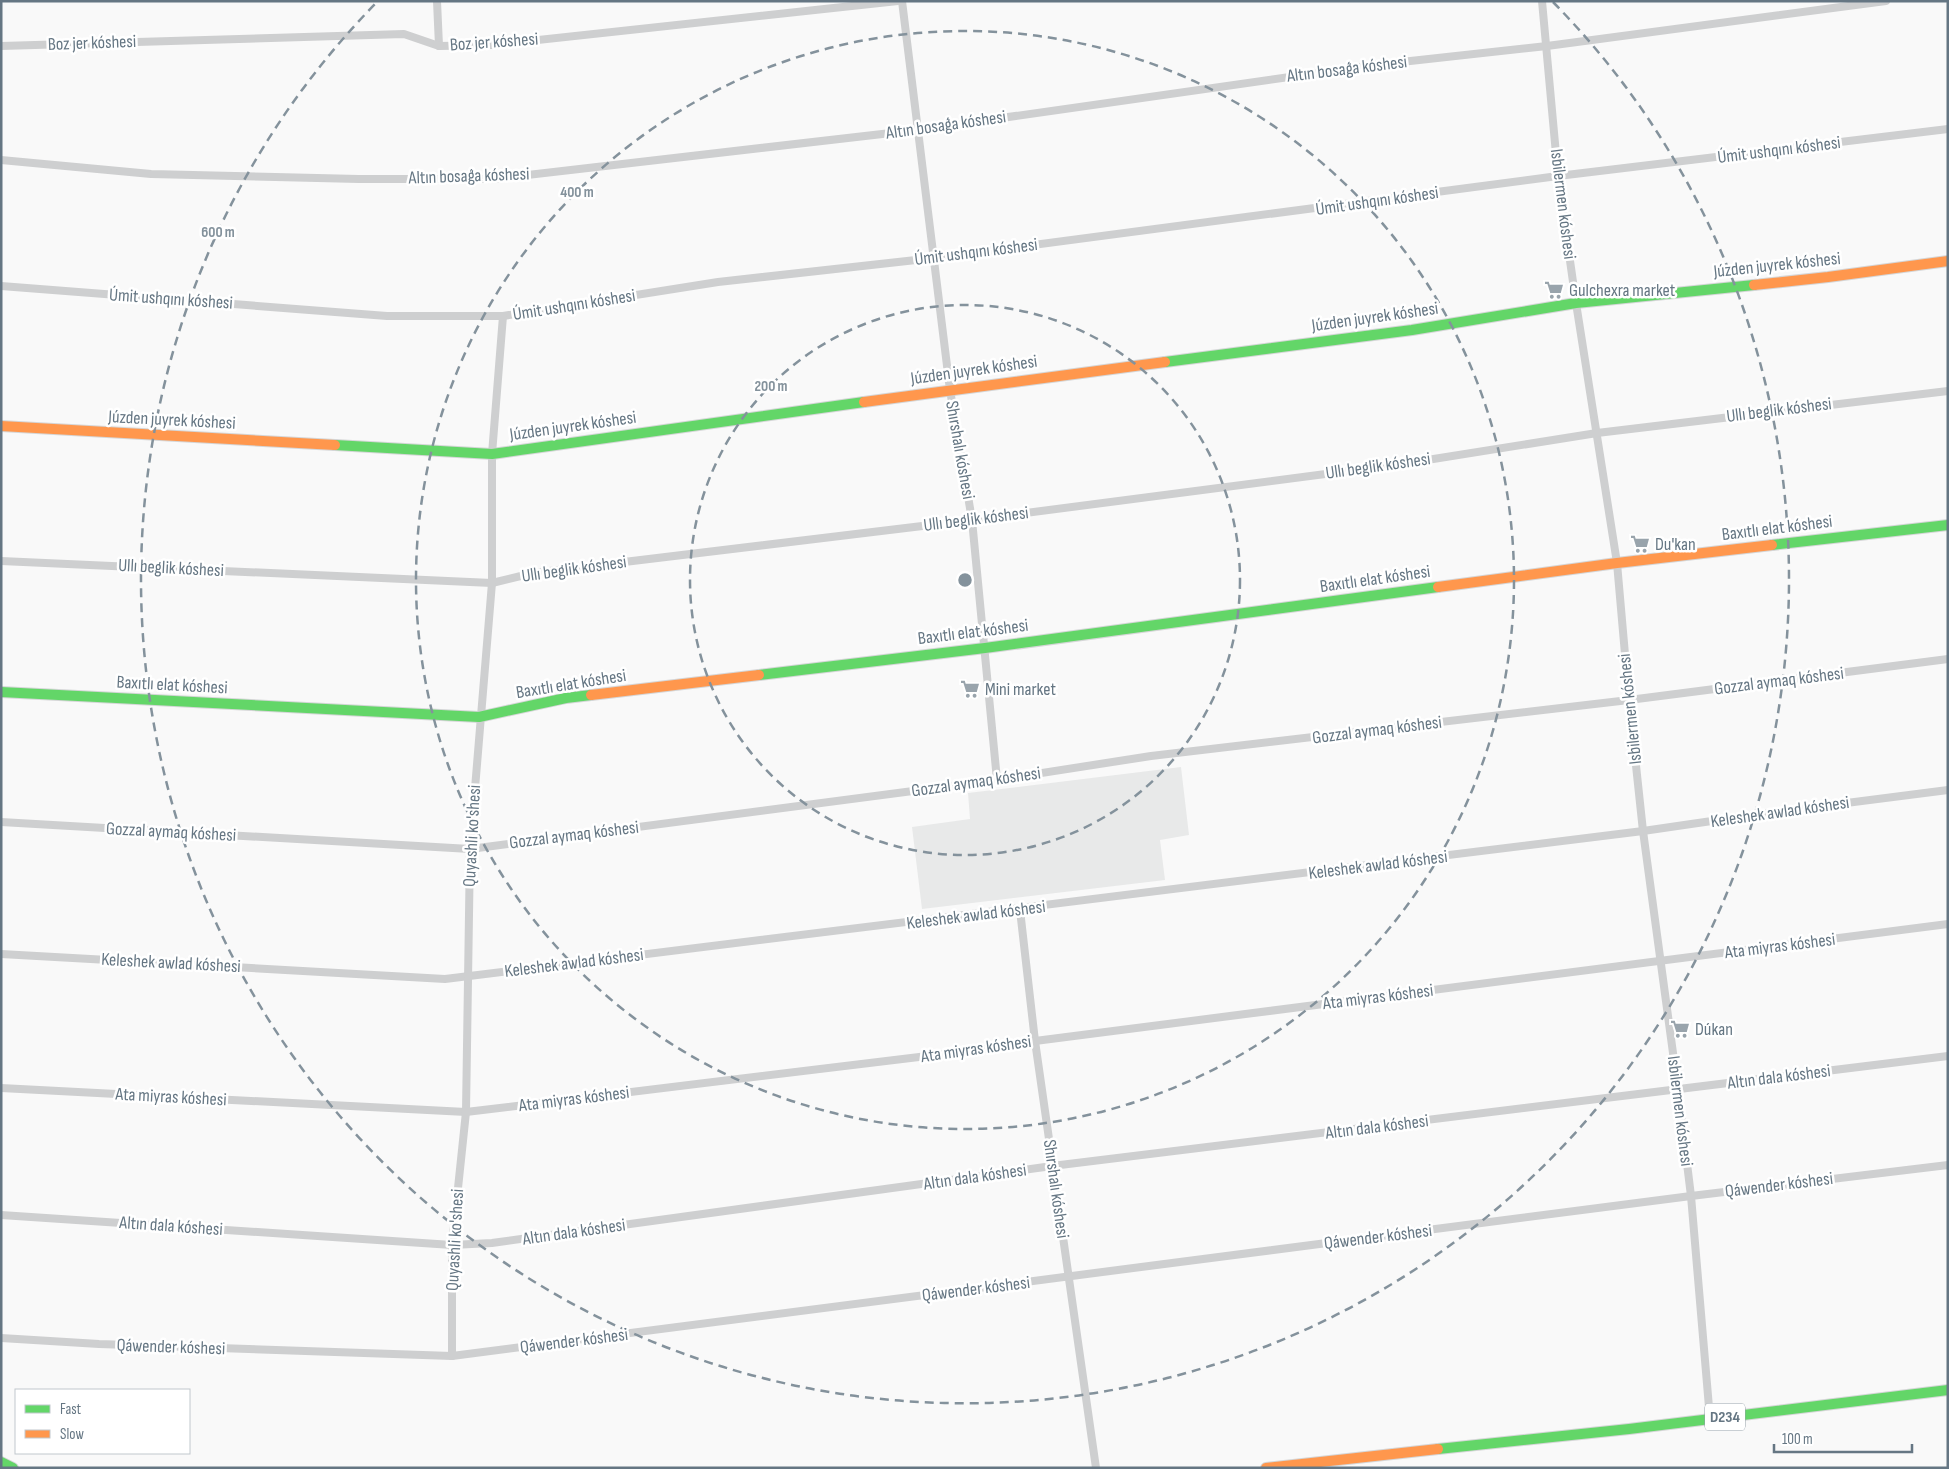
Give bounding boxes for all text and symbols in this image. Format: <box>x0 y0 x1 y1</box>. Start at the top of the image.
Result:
street label: Boz jer kóshesi <box>449 28 539 56</box>
street label: Boz jer kóshesi <box>47 31 137 55</box>
street label: Altın bosaǵa kóshesi <box>1285 51 1408 87</box>
street label: Altın bosaǵa kóshesi <box>884 106 1007 144</box>
street label: Úmit ushqını kóshesi <box>1716 132 1842 168</box>
street label: Isbilermen kóshesi <box>1546 147 1580 261</box>
street label: Altın bosaǵa kóshesi <box>407 163 530 189</box>
street label: Úmit ushqını kóshesi <box>1314 182 1440 220</box>
text: 400 m <box>560 183 594 202</box>
text: 600 m <box>201 223 235 242</box>
street label: Úmit ushqını kóshesi <box>913 234 1039 270</box>
street label: Júzden juyrek kóshesi <box>1711 248 1842 282</box>
supermarket icon: Gulchexra market <box>1543 279 1565 301</box>
place label: Gulchexra market <box>1569 280 1676 301</box>
street label: Úmit ushqını kóshesi <box>108 284 234 314</box>
street label: Úmit ushqını kóshesi <box>511 285 637 325</box>
street label: Júzden juyrek kóshesi <box>1309 298 1440 336</box>
street label: Júzden juyrek kóshesi <box>908 351 1039 389</box>
text: 200 m <box>754 377 788 396</box>
street label: Ullı beglik kóshesi <box>1725 393 1833 427</box>
street label: Shırshalı kóshesi <box>941 399 979 501</box>
street label: Júzden juyrek kóshesi <box>107 406 236 434</box>
street label: Júzden juyrek kóshesi <box>507 407 638 445</box>
street label: Ullı beglik kóshesi <box>1324 448 1432 484</box>
street label: Ullı beglik kóshesi <box>922 502 1030 536</box>
street label: Baxıtlı elat kóshesi <box>1720 511 1834 545</box>
supermarket icon: Du'kan <box>1629 533 1651 555</box>
place label: Du'kan <box>1655 534 1696 555</box>
street label: Ullı beglik kóshesi <box>520 551 628 587</box>
street label: Ullı beglik kóshesi <box>118 555 224 581</box>
street label: Baxıtlı elat kóshesi <box>1318 561 1432 597</box>
centre of rings <box>956 571 974 589</box>
street label: Baxıtlı elat kóshesi <box>916 615 1030 649</box>
street label: Isbilermen kóshesi <box>1614 653 1646 765</box>
street label: Gozzal aymaq kóshesi <box>1713 663 1845 699</box>
street label: Baxıtlı elat kóshesi <box>514 665 628 703</box>
street label: Baxıtlı elat kóshesi <box>116 672 228 698</box>
supermarket icon: Mini market <box>959 678 981 700</box>
place label: Mini market <box>985 679 1056 700</box>
street label: Gozzal aymaq kóshesi <box>1311 712 1443 748</box>
street label: Gozzal aymaq kóshesi <box>910 763 1042 801</box>
street label: Quyashli ko'shesi <box>459 784 485 888</box>
street label: Keleshek awlad kóshesi <box>1709 792 1851 832</box>
street label: Gozzal aymaq kóshesi <box>508 817 640 853</box>
street label: Gozzal aymaq kóshesi <box>105 818 237 846</box>
street label: Keleshek awlad kóshesi <box>1307 846 1449 884</box>
street label: Keleshek awlad kóshesi <box>905 896 1047 934</box>
street label: Ata miyras kóshesi <box>1723 929 1836 963</box>
street label: Keleshek awlad kóshesi <box>503 944 645 982</box>
street label: Keleshek awlad kóshesi <box>101 949 241 977</box>
street label: Ata miyras kóshesi <box>1321 980 1434 1014</box>
supermarket icon: Dúkan <box>1669 1018 1691 1040</box>
place label: Dúkan <box>1695 1019 1733 1040</box>
street label: Ata miyras kóshesi <box>918 1031 1033 1067</box>
street label: Isbilermen kóshesi <box>1663 1054 1697 1168</box>
street label: Altın dala kóshesi <box>1725 1060 1832 1094</box>
street label: Ata miyras kóshesi <box>517 1082 630 1116</box>
street label: Ata miyras kóshesi <box>114 1084 227 1110</box>
street label: Altın dala kóshesi <box>1323 1110 1430 1144</box>
street label: Shırshalı kóshesi <box>1039 1138 1073 1240</box>
street label: Altın dala kóshesi <box>921 1159 1028 1195</box>
street label: Qáwender kóshesi <box>1724 1168 1834 1202</box>
street label: Quyashli ko'shesi <box>442 1188 468 1292</box>
street label: Altın dala kóshesi <box>118 1212 223 1240</box>
street label: Altın dala kóshesi <box>520 1214 627 1250</box>
street label: Qáwender kóshesi <box>1323 1220 1433 1254</box>
street label: Qáwender kóshesi <box>921 1272 1031 1306</box>
street label: Qáwender kóshesi <box>519 1324 629 1358</box>
street label: Qáwender kóshesi <box>116 1335 226 1359</box>
legend <box>15 1389 190 1454</box>
text: Fast <box>60 1400 82 1419</box>
road number: D234 <box>1705 1404 1745 1430</box>
scale bar <box>1774 1422 1912 1454</box>
text: Slow <box>60 1425 84 1444</box>
text: 100 m <box>1782 1430 1813 1449</box>

